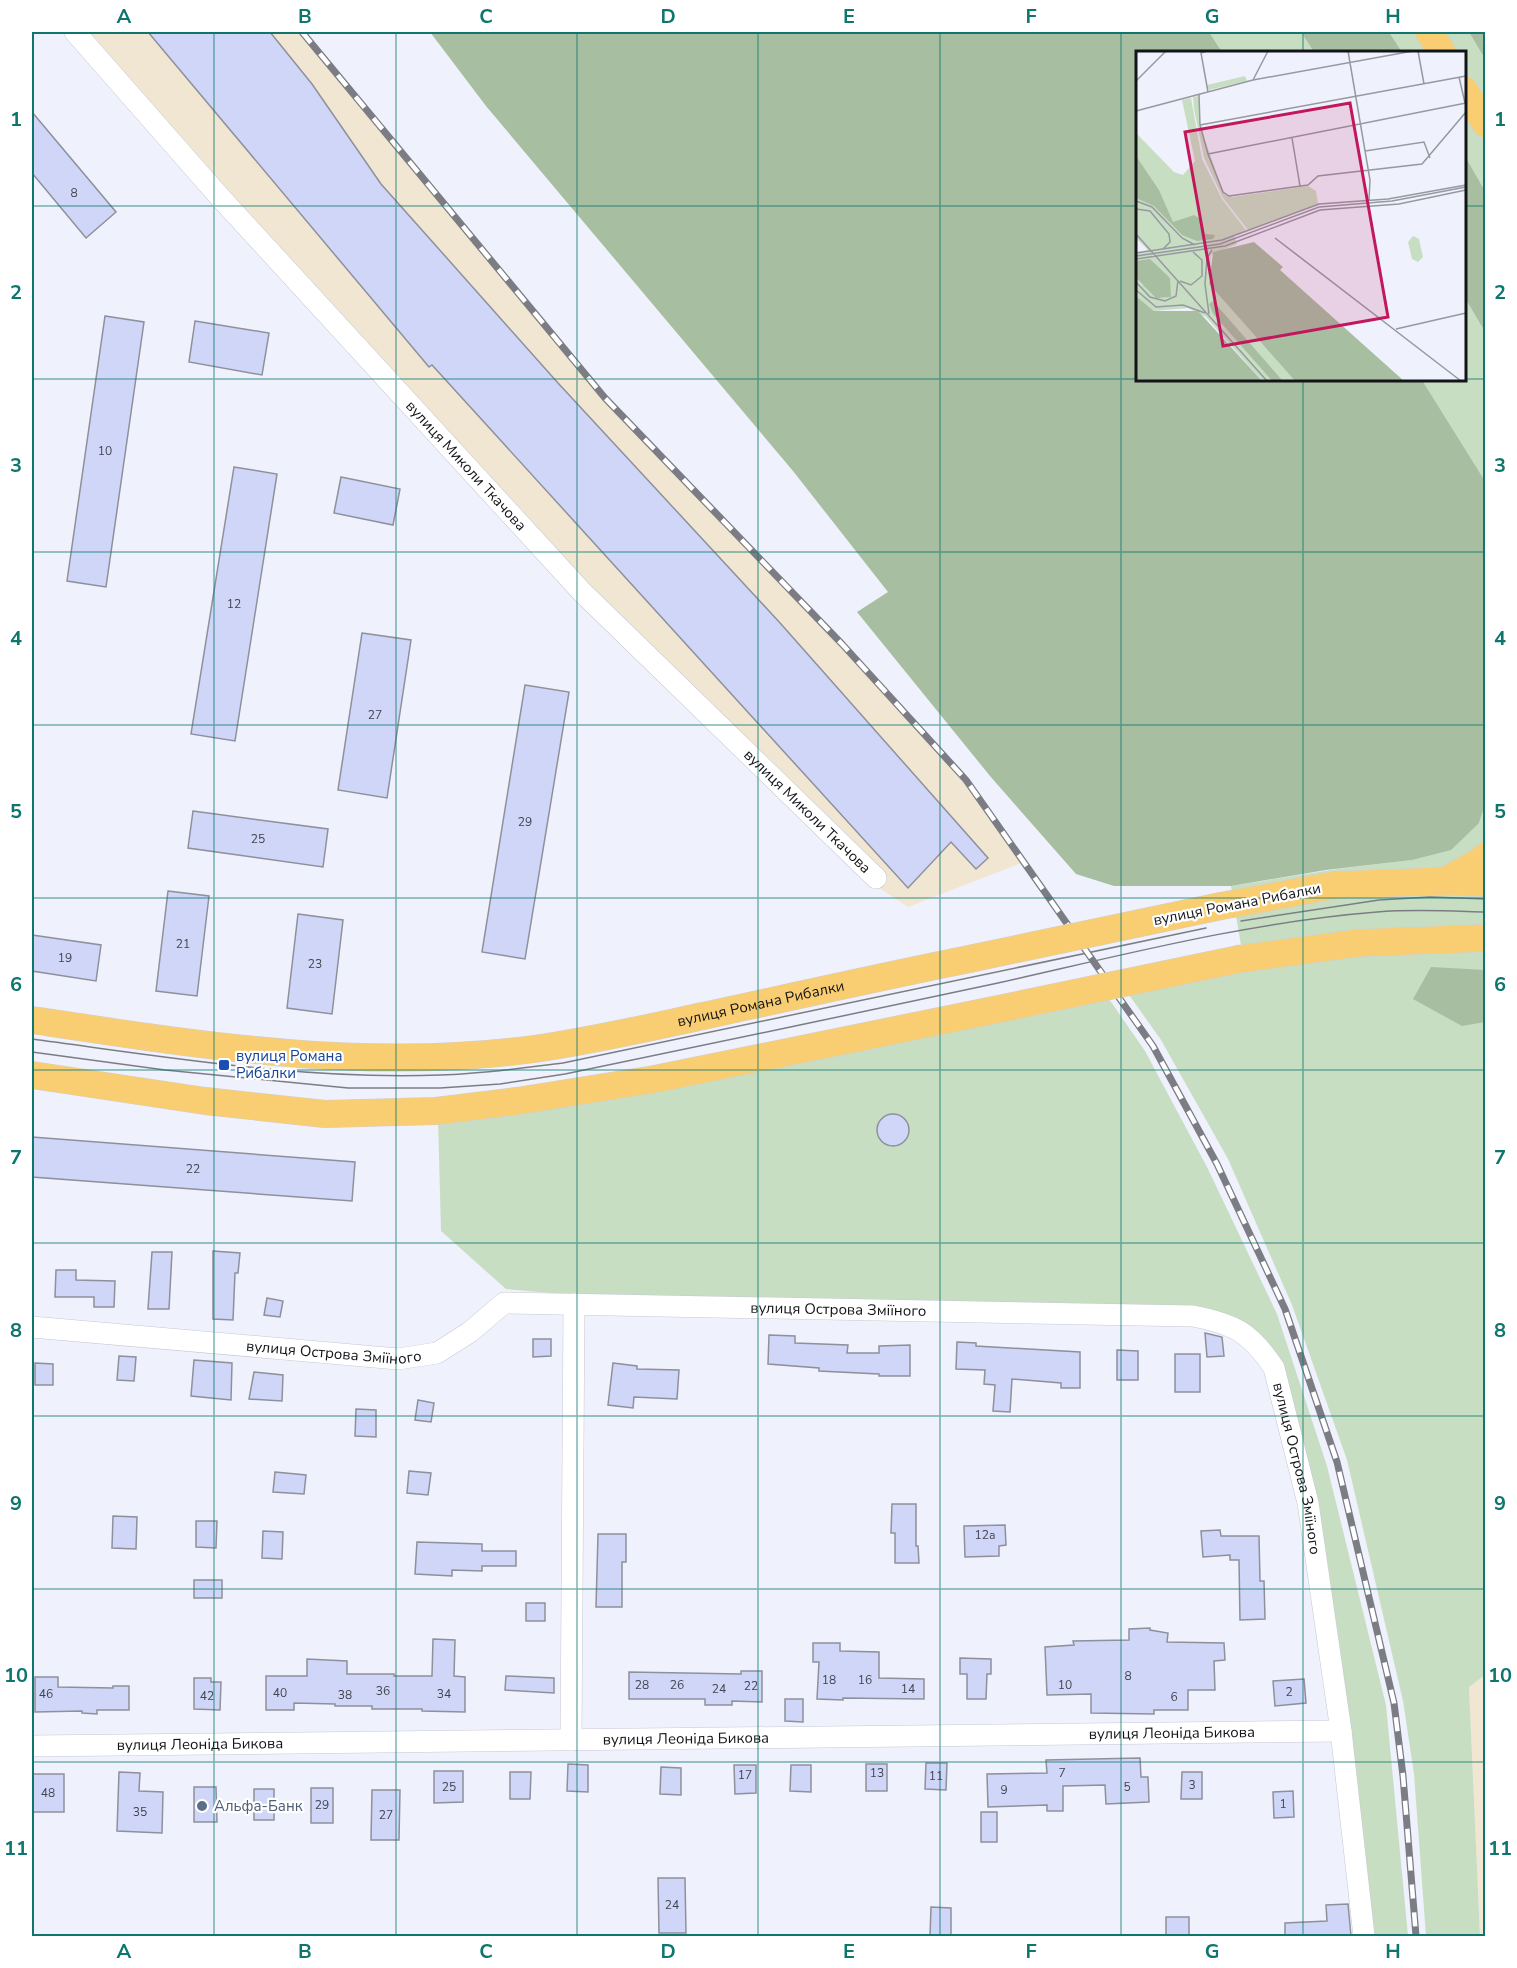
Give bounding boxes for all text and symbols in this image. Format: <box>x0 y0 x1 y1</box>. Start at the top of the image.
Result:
text: A <box>117 3 132 30</box>
text: B <box>298 3 312 30</box>
text: C <box>479 3 493 30</box>
text: D <box>660 3 676 30</box>
text: E <box>843 3 855 30</box>
text: F <box>1025 3 1037 30</box>
text: G <box>1205 3 1219 30</box>
text: H <box>1385 3 1401 30</box>
inset map <box>1136 51 1466 381</box>
text: 1 <box>10 106 22 133</box>
text: 1 <box>1494 106 1506 133</box>
house number: 8 <box>70 185 78 201</box>
text: 2 <box>10 279 22 306</box>
text: 2 <box>1494 279 1506 306</box>
street label: вулиця Миколи Ткачова <box>401 396 531 535</box>
house number: 10 <box>98 443 112 459</box>
text: 3 <box>10 452 22 479</box>
text: 3 <box>1494 452 1506 479</box>
house number: 12 <box>227 596 241 612</box>
text: 4 <box>10 625 22 652</box>
text: 4 <box>1494 625 1506 652</box>
house number: 27 <box>368 707 382 723</box>
street label: вулиця Миколи Ткачова <box>740 745 875 878</box>
text: 5 <box>10 798 22 825</box>
text: 5 <box>1494 798 1506 825</box>
house number: 29 <box>518 814 532 830</box>
house number: 25 <box>251 831 265 847</box>
street label: вулиця Романа Рибалки <box>1152 878 1322 930</box>
house number: 21 <box>176 936 190 952</box>
house number: 19 <box>58 950 72 966</box>
house number: 23 <box>308 956 322 972</box>
text: 6 <box>10 971 22 998</box>
text: 6 <box>1494 971 1506 998</box>
street label: вулиця Романа Рибалки <box>675 976 846 1031</box>
place label: вулиця Романа Рибалки <box>236 1046 343 1083</box>
marker: вулиця Романа Рибалки <box>217 1058 231 1072</box>
text: 7 <box>10 1144 22 1171</box>
text: 7 <box>1494 1144 1506 1171</box>
house number: 22 <box>186 1161 200 1177</box>
street label: вулиця Острова Зміїного <box>750 1298 926 1321</box>
text: 8 <box>10 1317 22 1344</box>
text: 8 <box>1494 1317 1506 1344</box>
street label: вулиця Острова Зміїного <box>245 1336 423 1369</box>
street label: вулиця Острова Зміїного <box>1268 1380 1325 1556</box>
text: 9 <box>10 1490 22 1517</box>
text: 9 <box>1494 1490 1506 1517</box>
house number: 12а <box>975 1527 995 1543</box>
text: 10 <box>4 1662 28 1689</box>
text: 10 <box>1488 1662 1512 1689</box>
house number: 8 <box>1124 1668 1132 1684</box>
house number: 18 <box>822 1672 836 1688</box>
house number: 16 <box>858 1672 872 1688</box>
house number: 28 <box>635 1677 649 1693</box>
house number: 26 <box>670 1677 684 1693</box>
house number: 10 <box>1058 1677 1072 1693</box>
house number: 22 <box>744 1678 758 1694</box>
house number: 24 <box>712 1681 726 1697</box>
house number: 14 <box>901 1681 915 1697</box>
house number: 36 <box>376 1683 390 1699</box>
house number: 2 <box>1285 1684 1293 1700</box>
house number: 40 <box>273 1685 287 1701</box>
house number: 46 <box>39 1686 53 1702</box>
house number: 34 <box>437 1686 451 1702</box>
house number: 38 <box>338 1687 352 1703</box>
house number: 42 <box>200 1688 214 1704</box>
house number: 6 <box>1170 1689 1178 1705</box>
street label: вулиця Леоніда Бикова <box>1089 1722 1255 1744</box>
street label: вулиця Леоніда Бикова <box>603 1728 769 1749</box>
street label: вулиця Леоніда Бикова <box>117 1733 283 1755</box>
house number: 13 <box>870 1765 884 1781</box>
house number: 7 <box>1058 1765 1066 1781</box>
house number: 17 <box>738 1767 752 1783</box>
house number: 11 <box>929 1768 943 1784</box>
house number: 3 <box>1188 1777 1196 1793</box>
house number: 25 <box>442 1779 456 1795</box>
house number: 5 <box>1123 1779 1131 1795</box>
house number: 9 <box>1000 1782 1008 1798</box>
house number: 48 <box>41 1785 55 1801</box>
place label: Альфа-Банк <box>214 1796 303 1816</box>
house number: 1 <box>1279 1796 1287 1812</box>
house number: 29 <box>315 1797 329 1813</box>
marker: Альфа-Банк <box>195 1799 209 1813</box>
house number: 35 <box>133 1804 147 1820</box>
house number: 27 <box>379 1807 393 1823</box>
text: 11 <box>4 1835 28 1862</box>
text: 11 <box>1488 1835 1512 1862</box>
house number: 24 <box>665 1897 679 1913</box>
text: A <box>117 1938 132 1965</box>
text: B <box>298 1938 312 1965</box>
text: C <box>479 1938 493 1965</box>
text: D <box>660 1938 676 1965</box>
text: E <box>843 1938 855 1965</box>
text: F <box>1025 1938 1037 1965</box>
text: G <box>1205 1938 1219 1965</box>
text: H <box>1385 1938 1401 1965</box>

